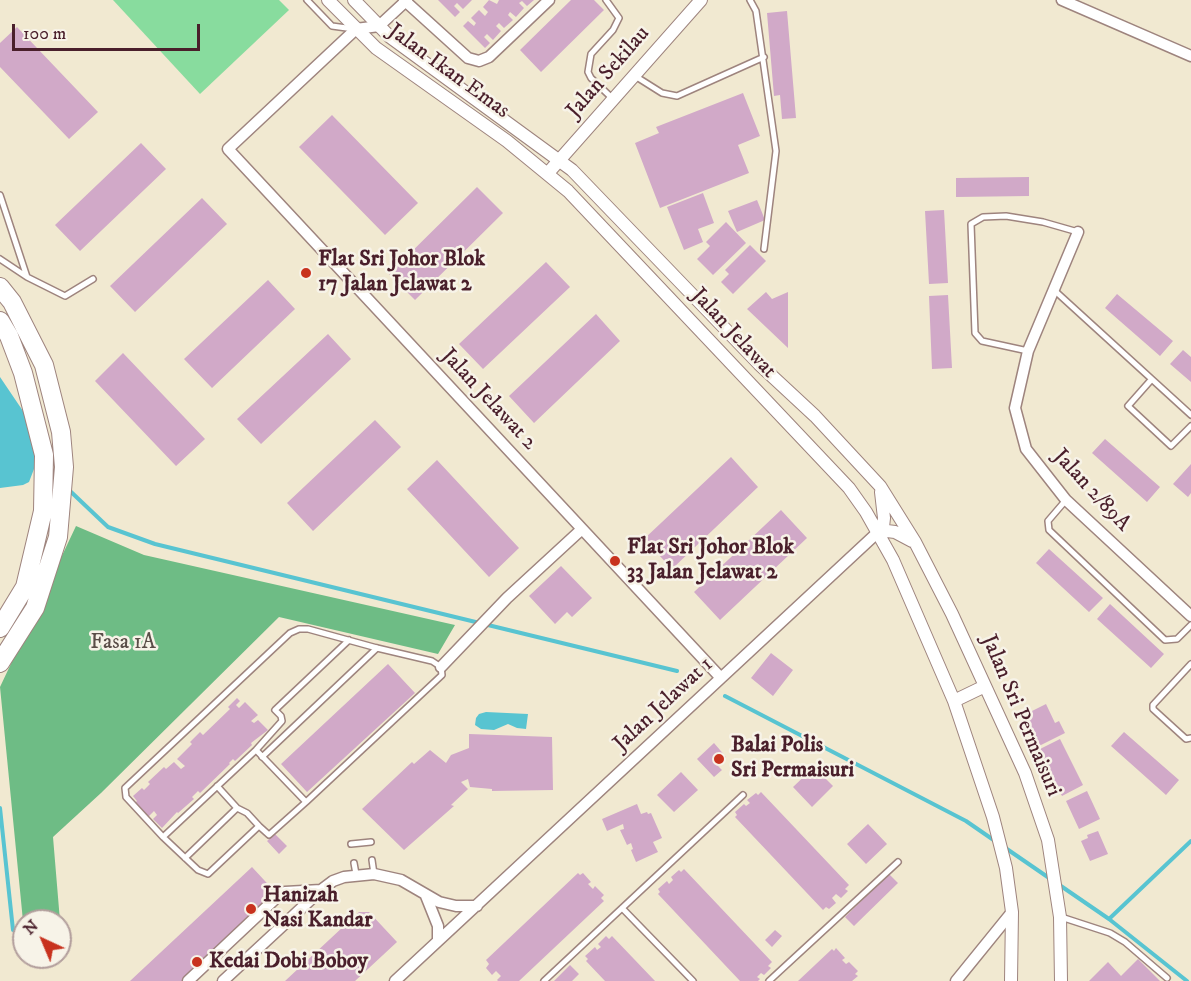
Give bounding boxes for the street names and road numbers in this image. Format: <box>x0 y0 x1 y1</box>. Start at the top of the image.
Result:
street label: Jalan Ikan Emas <box>382 19 514 125</box>
street label: Jalan Sekilau <box>562 21 656 125</box>
street label: Jalan Jelawat <box>685 283 781 385</box>
street label: Jalan Jelawat 2 <box>434 344 542 456</box>
street label: Jalan 2/89A <box>1046 444 1136 538</box>
street label: Jalan Sri Permaisuri <box>974 631 1066 801</box>
street label: Jalan Jelawat 1 <box>609 652 719 758</box>

